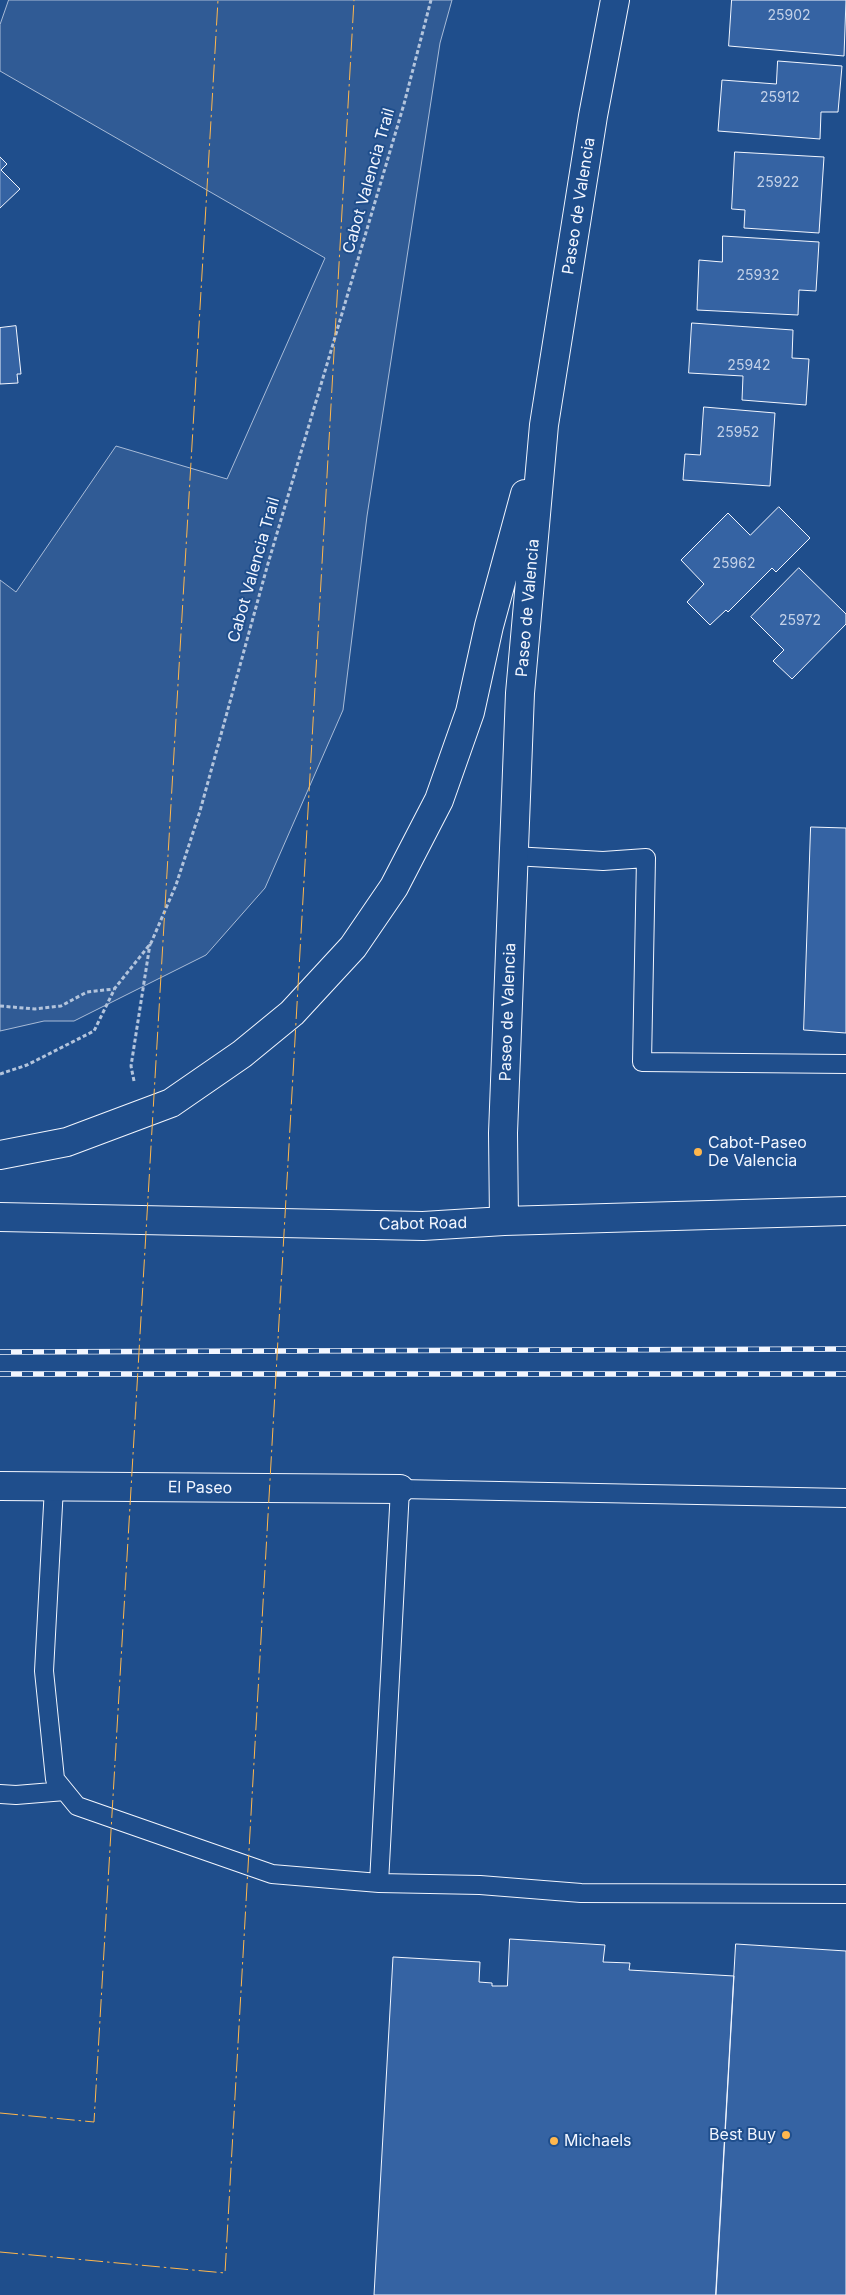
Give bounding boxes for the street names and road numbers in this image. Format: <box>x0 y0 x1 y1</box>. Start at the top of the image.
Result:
street label: Cabot Valencia Trail <box>339 106 399 256</box>
street label: Paseo de Valencia <box>559 136 599 276</box>
street label: Cabot Valencia Trail <box>224 495 284 645</box>
street label: Paseo de Valencia <box>512 538 544 678</box>
street label: Paseo de Valencia <box>496 942 520 1082</box>
street label: Cabot Road <box>379 1214 467 1234</box>
street label: El Paseo <box>168 1478 232 1498</box>

